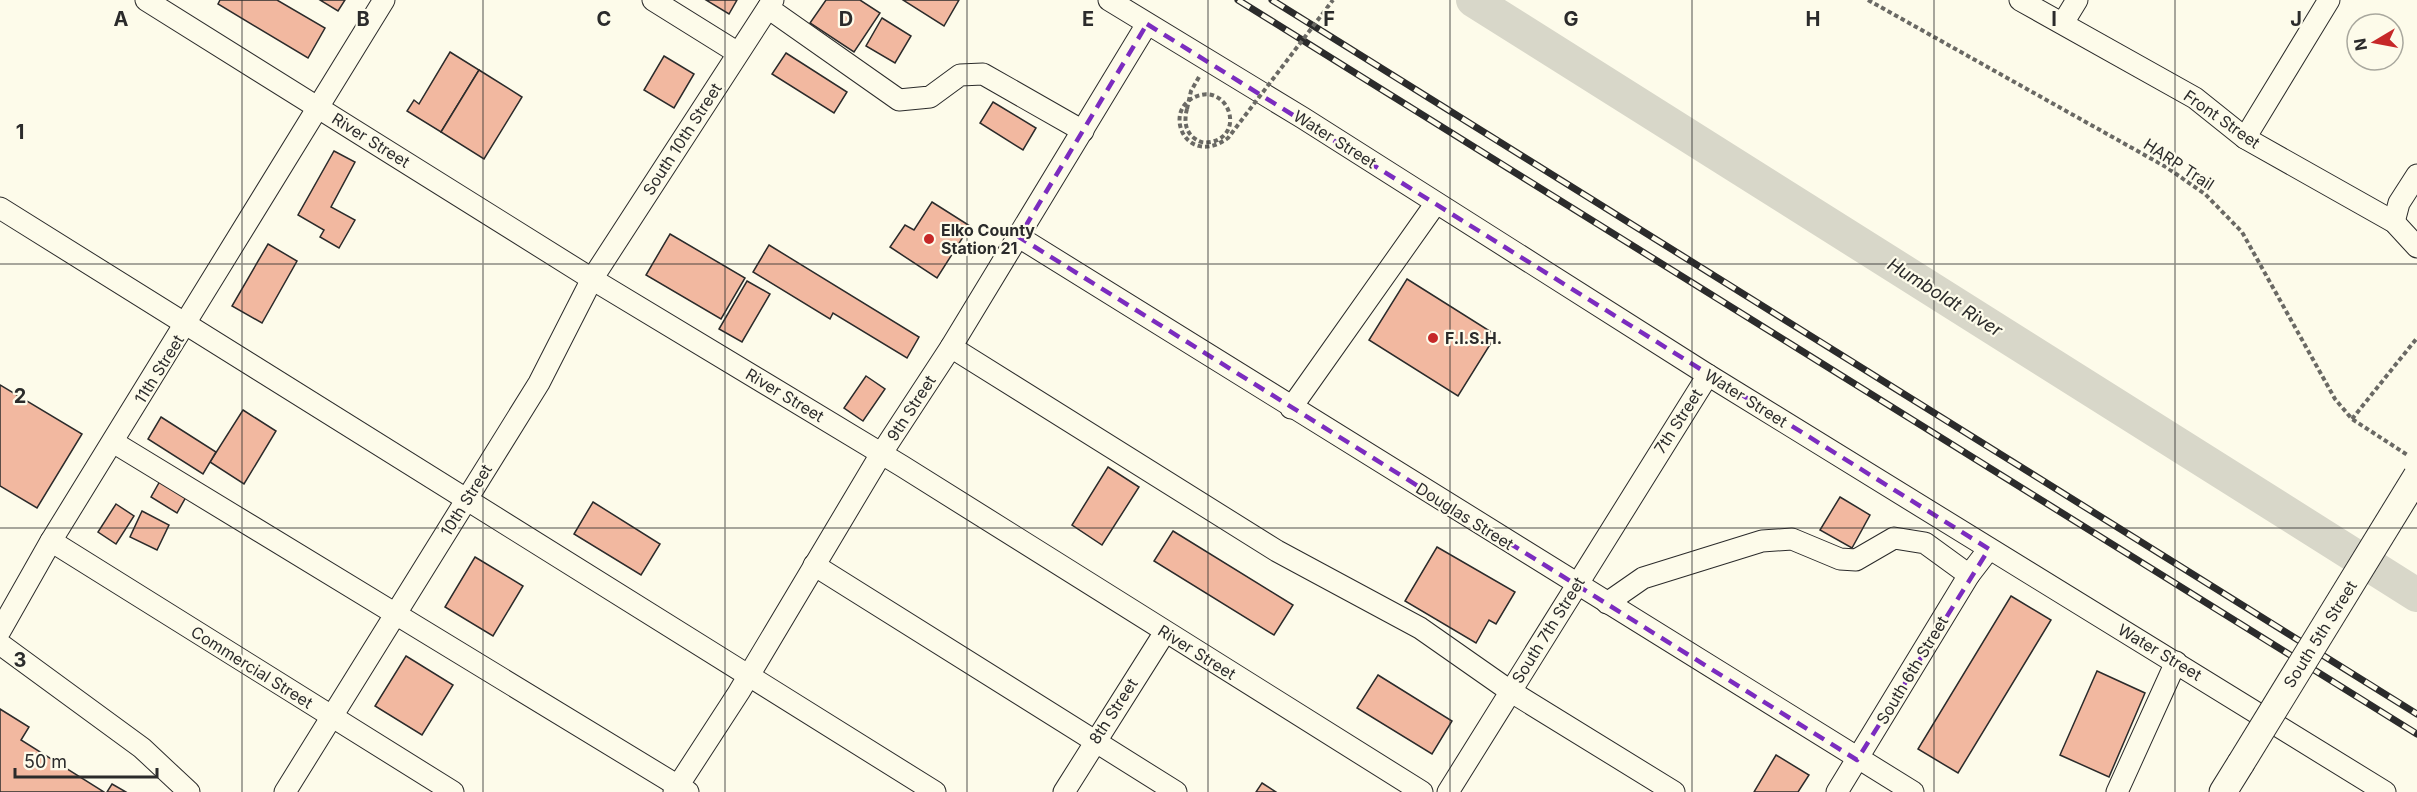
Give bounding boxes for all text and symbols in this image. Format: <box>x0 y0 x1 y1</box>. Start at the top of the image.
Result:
text: A <box>114 7 129 31</box>
text: B <box>356 7 370 31</box>
text: C <box>597 7 611 31</box>
text: D <box>839 7 853 31</box>
text: E <box>1082 7 1094 31</box>
text: F <box>1323 7 1335 31</box>
text: G <box>1563 7 1579 31</box>
text: H <box>1806 7 1820 31</box>
text: I <box>2051 7 2057 31</box>
text: J <box>2290 7 2302 31</box>
north arrow <box>2345 12 2405 72</box>
text: N <box>2349 37 2371 52</box>
street label: South 10th Street <box>638 79 726 199</box>
street label: Front Street <box>2180 85 2264 153</box>
street label: Water Street <box>1290 106 1380 172</box>
street label: River Street <box>328 108 414 172</box>
text: 1 <box>16 120 24 144</box>
street label: HARP Trail <box>2140 134 2218 194</box>
place label: Elko County Station 21 <box>941 220 1035 258</box>
marker: Elko County Station 21 <box>922 232 936 246</box>
water label: Humboldt River <box>1884 253 2007 341</box>
place label: F.I.S.H. <box>1445 328 1502 348</box>
street label: 11th Street <box>130 331 188 407</box>
marker: F.I.S.H. <box>1426 331 1440 345</box>
street label: River Street <box>742 364 828 426</box>
street label: Water Street <box>1701 365 1791 431</box>
street label: 9th Street <box>882 371 940 445</box>
text: 2 <box>14 384 26 408</box>
street label: 7th Street <box>1650 385 1706 457</box>
street label: 10th Street <box>436 460 496 540</box>
street label: Douglas Street <box>1412 478 1518 554</box>
street label: South 7th Street <box>1507 573 1589 687</box>
street label: South 5th Street <box>2279 577 2361 691</box>
street label: South 6th Street <box>1872 612 1952 728</box>
street label: Water Street <box>2115 619 2205 685</box>
street label: River Street <box>1154 620 1240 684</box>
street label: Commercial Street <box>187 621 317 713</box>
text: 3 <box>14 648 26 672</box>
street label: 8th Street <box>1084 674 1142 748</box>
scale bar <box>15 741 158 779</box>
text: 50 m <box>24 751 67 772</box>

